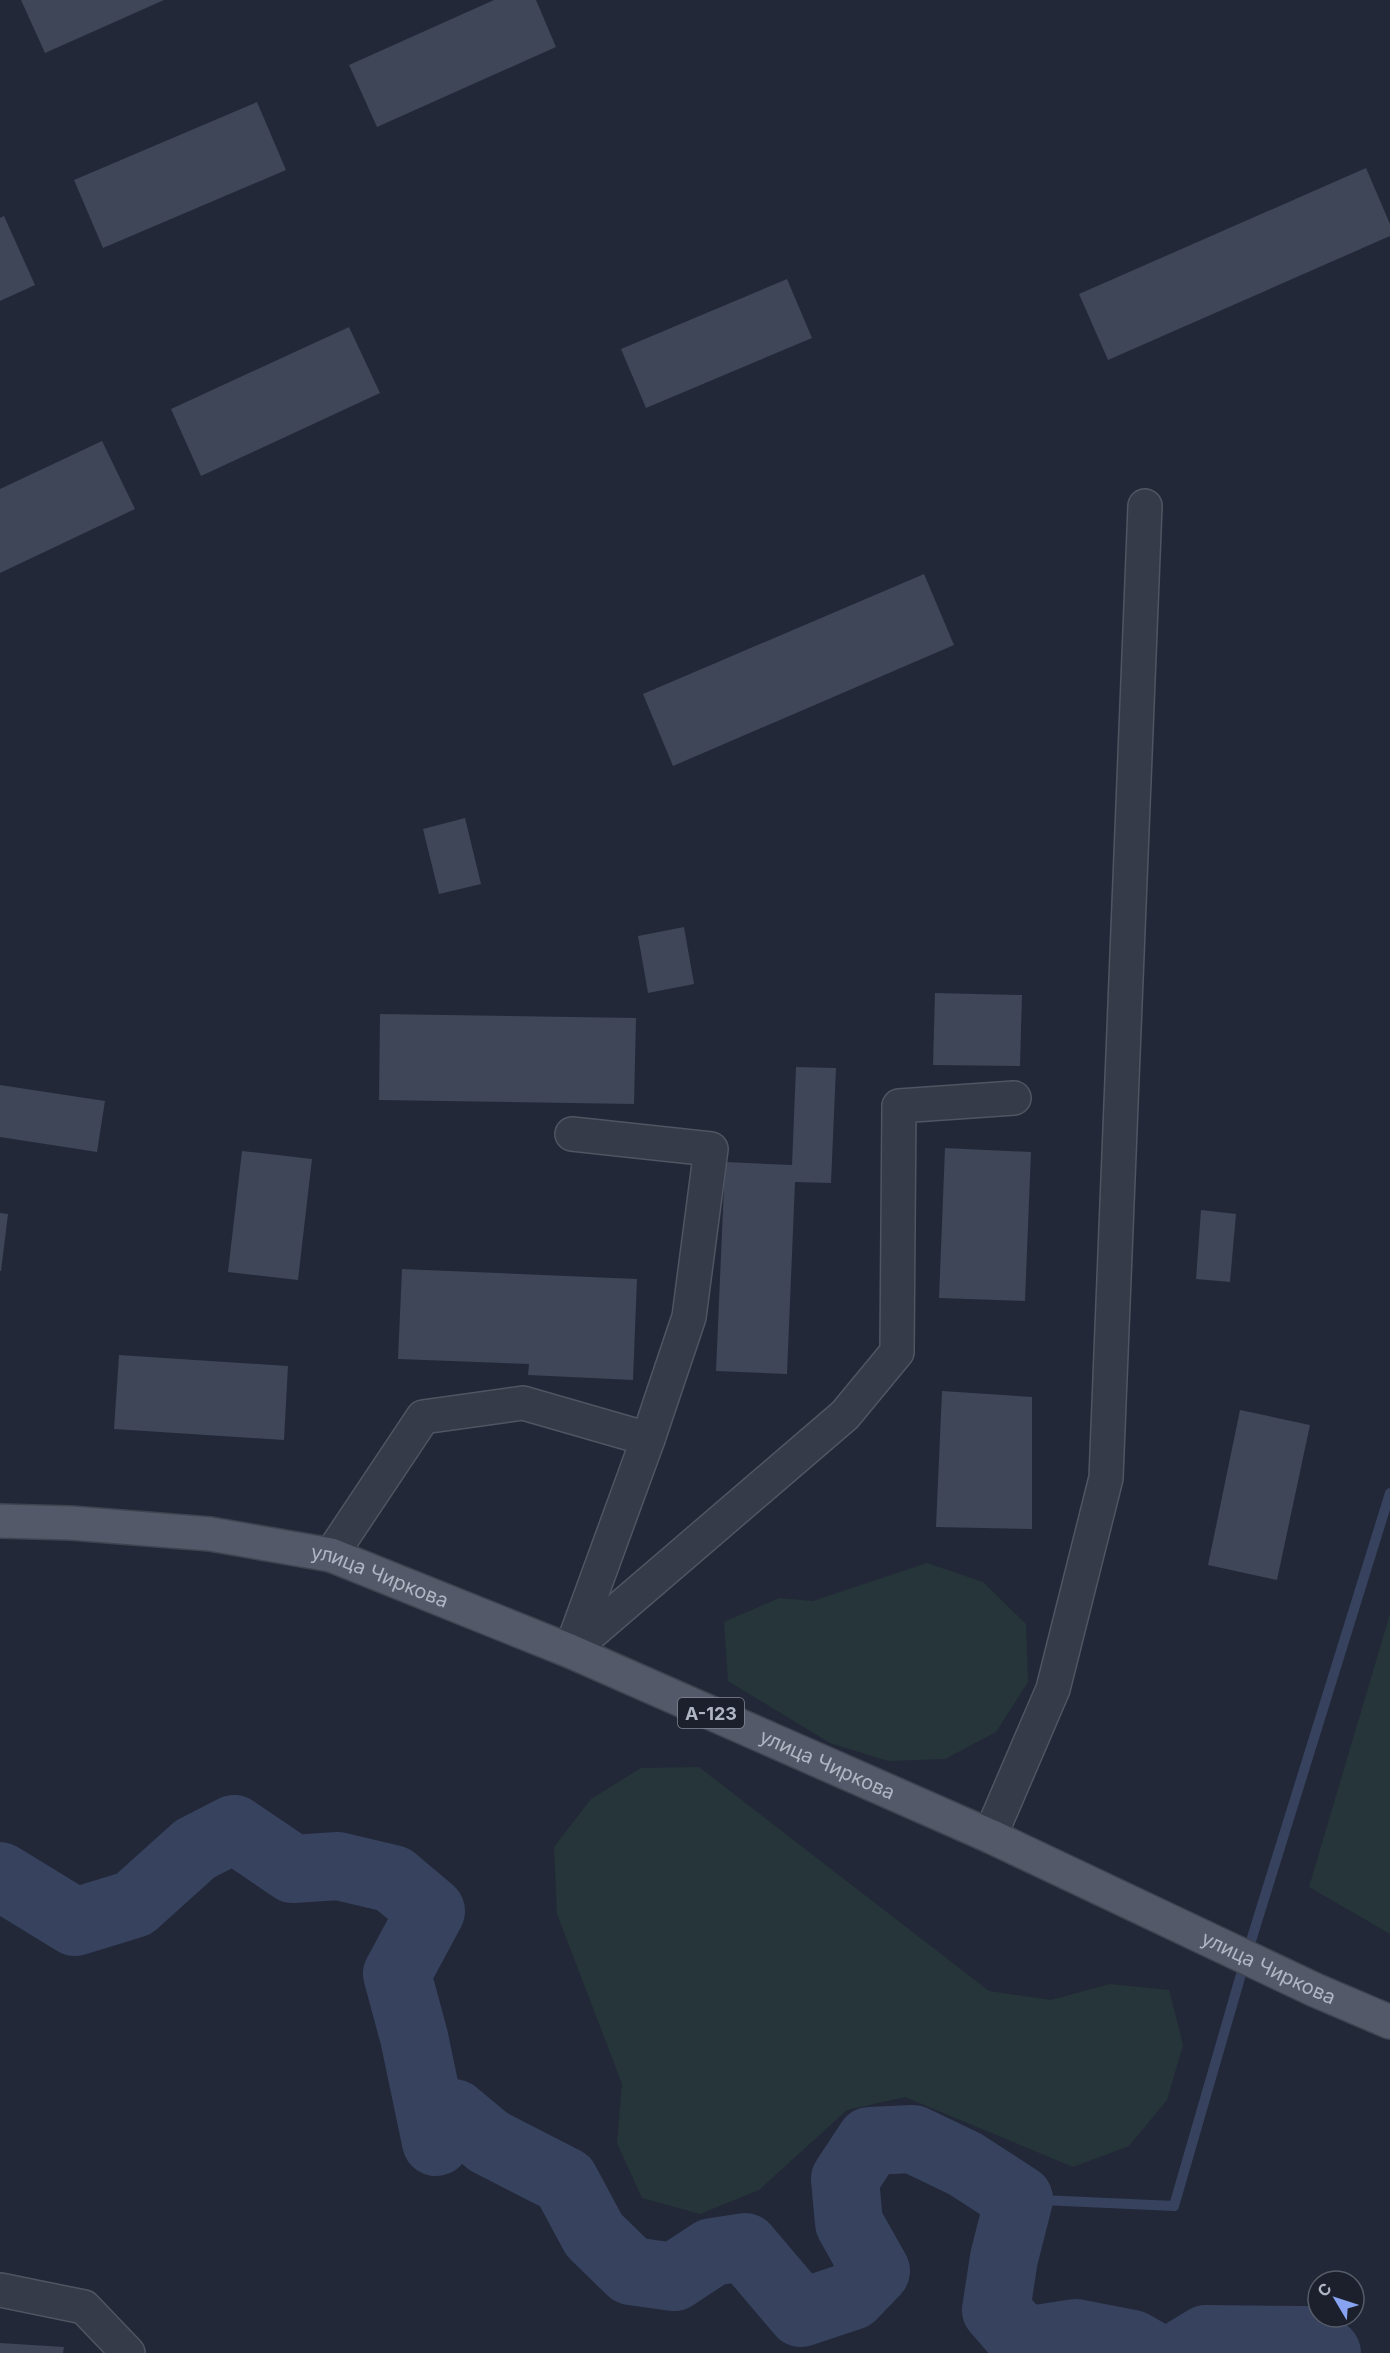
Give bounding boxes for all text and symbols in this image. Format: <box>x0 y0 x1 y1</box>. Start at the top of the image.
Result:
street label: улица Чиркова <box>309 1540 452 1613</box>
road number: А-123 <box>678 1698 744 1728</box>
street label: улица Чиркова <box>756 1724 899 1805</box>
street label: улица Чиркова <box>1198 1926 1339 2009</box>
north arrow <box>1306 2269 1366 2329</box>
text: С <box>1313 2279 1336 2300</box>

